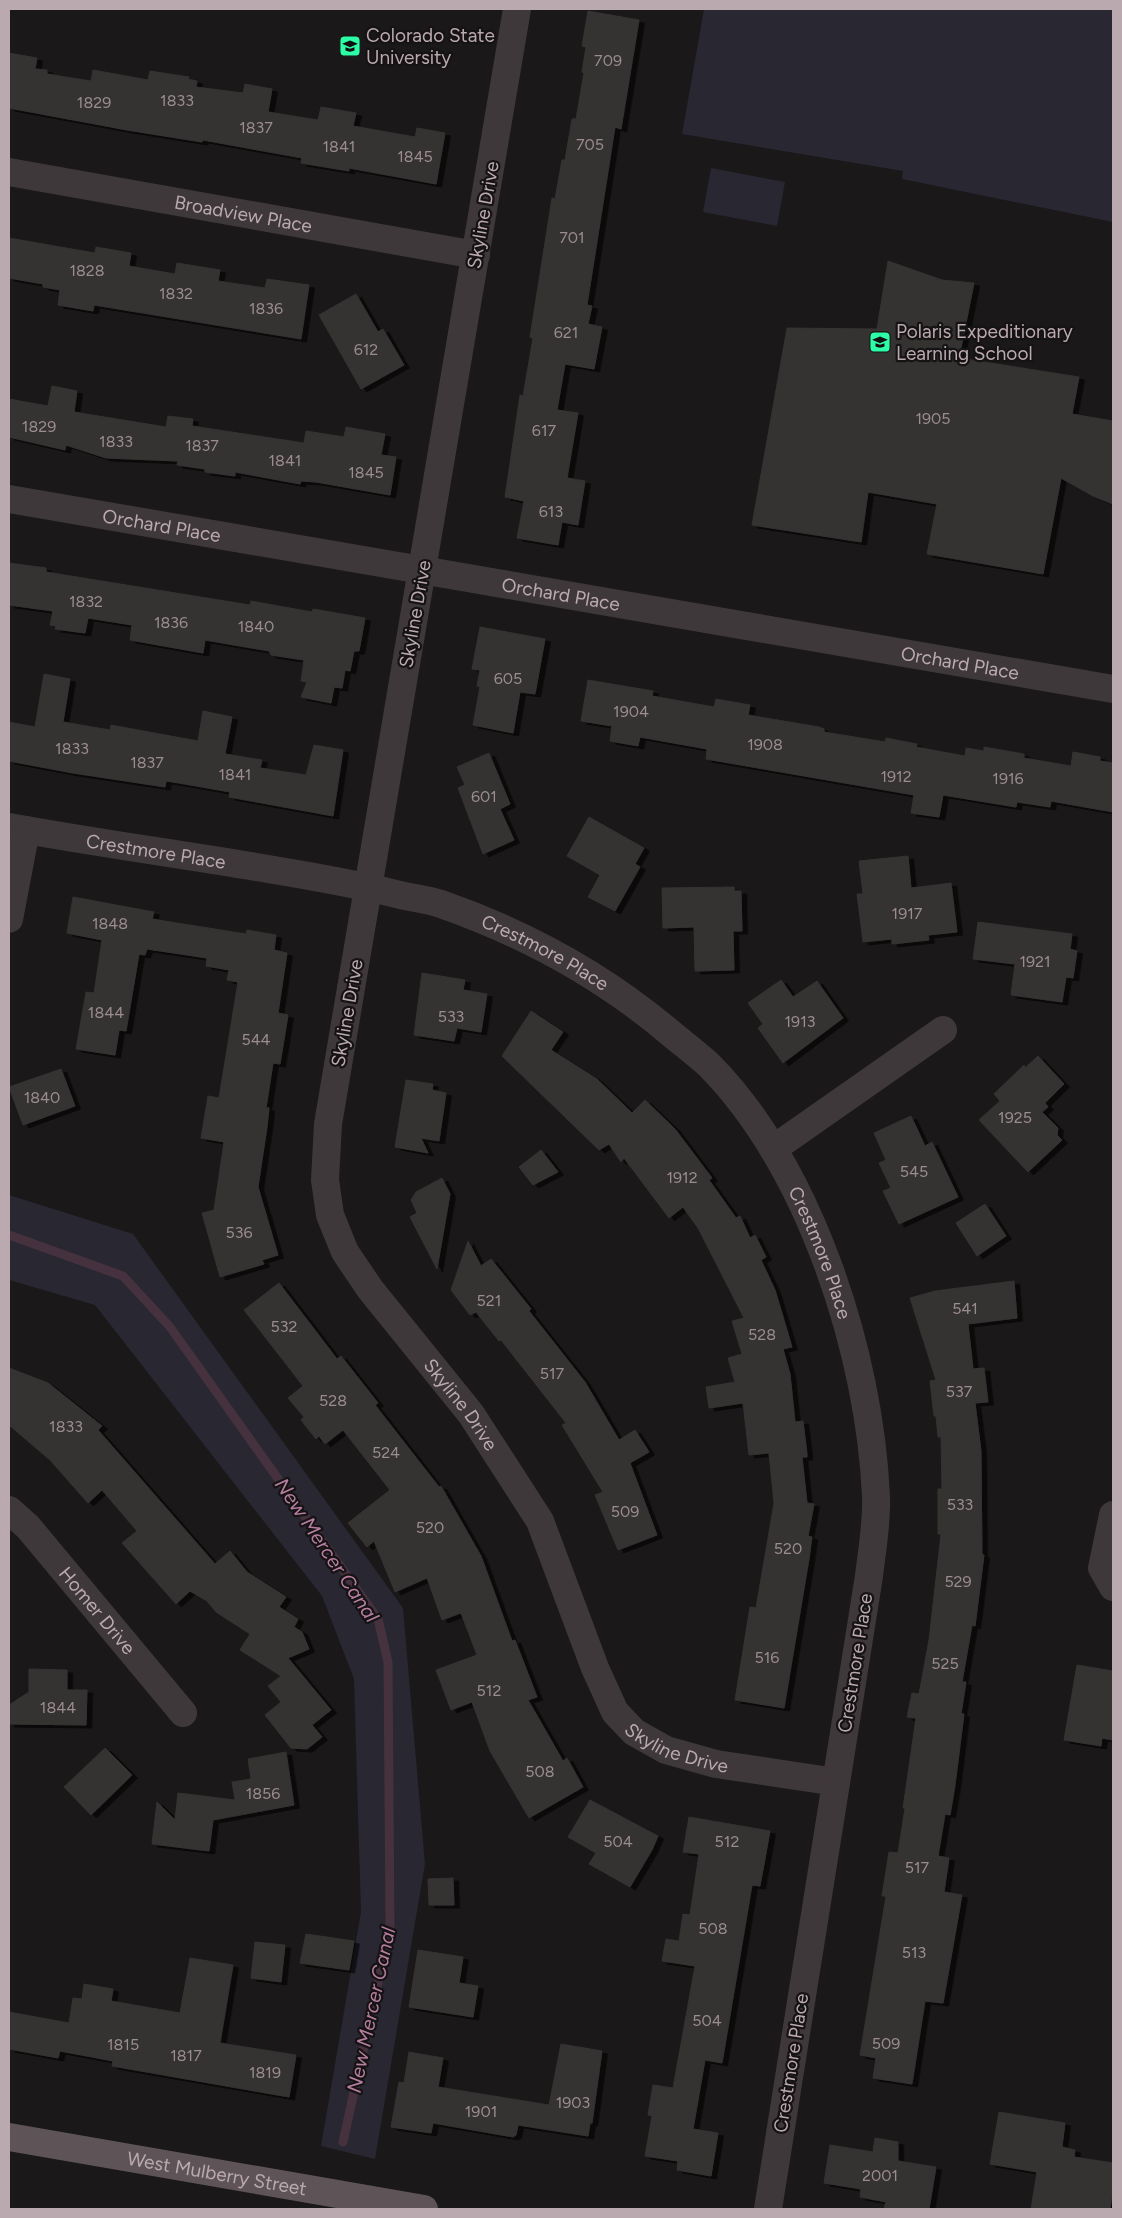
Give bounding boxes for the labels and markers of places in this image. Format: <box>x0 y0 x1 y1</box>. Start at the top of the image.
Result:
place label: Colorado State University <box>366 24 495 69</box>
school or university icon: Colorado State University <box>338 34 362 58</box>
place label: Polaris Expeditionary Learning School <box>896 320 1073 365</box>
school or university icon: Polaris Expeditionary Learning School <box>868 330 892 354</box>

